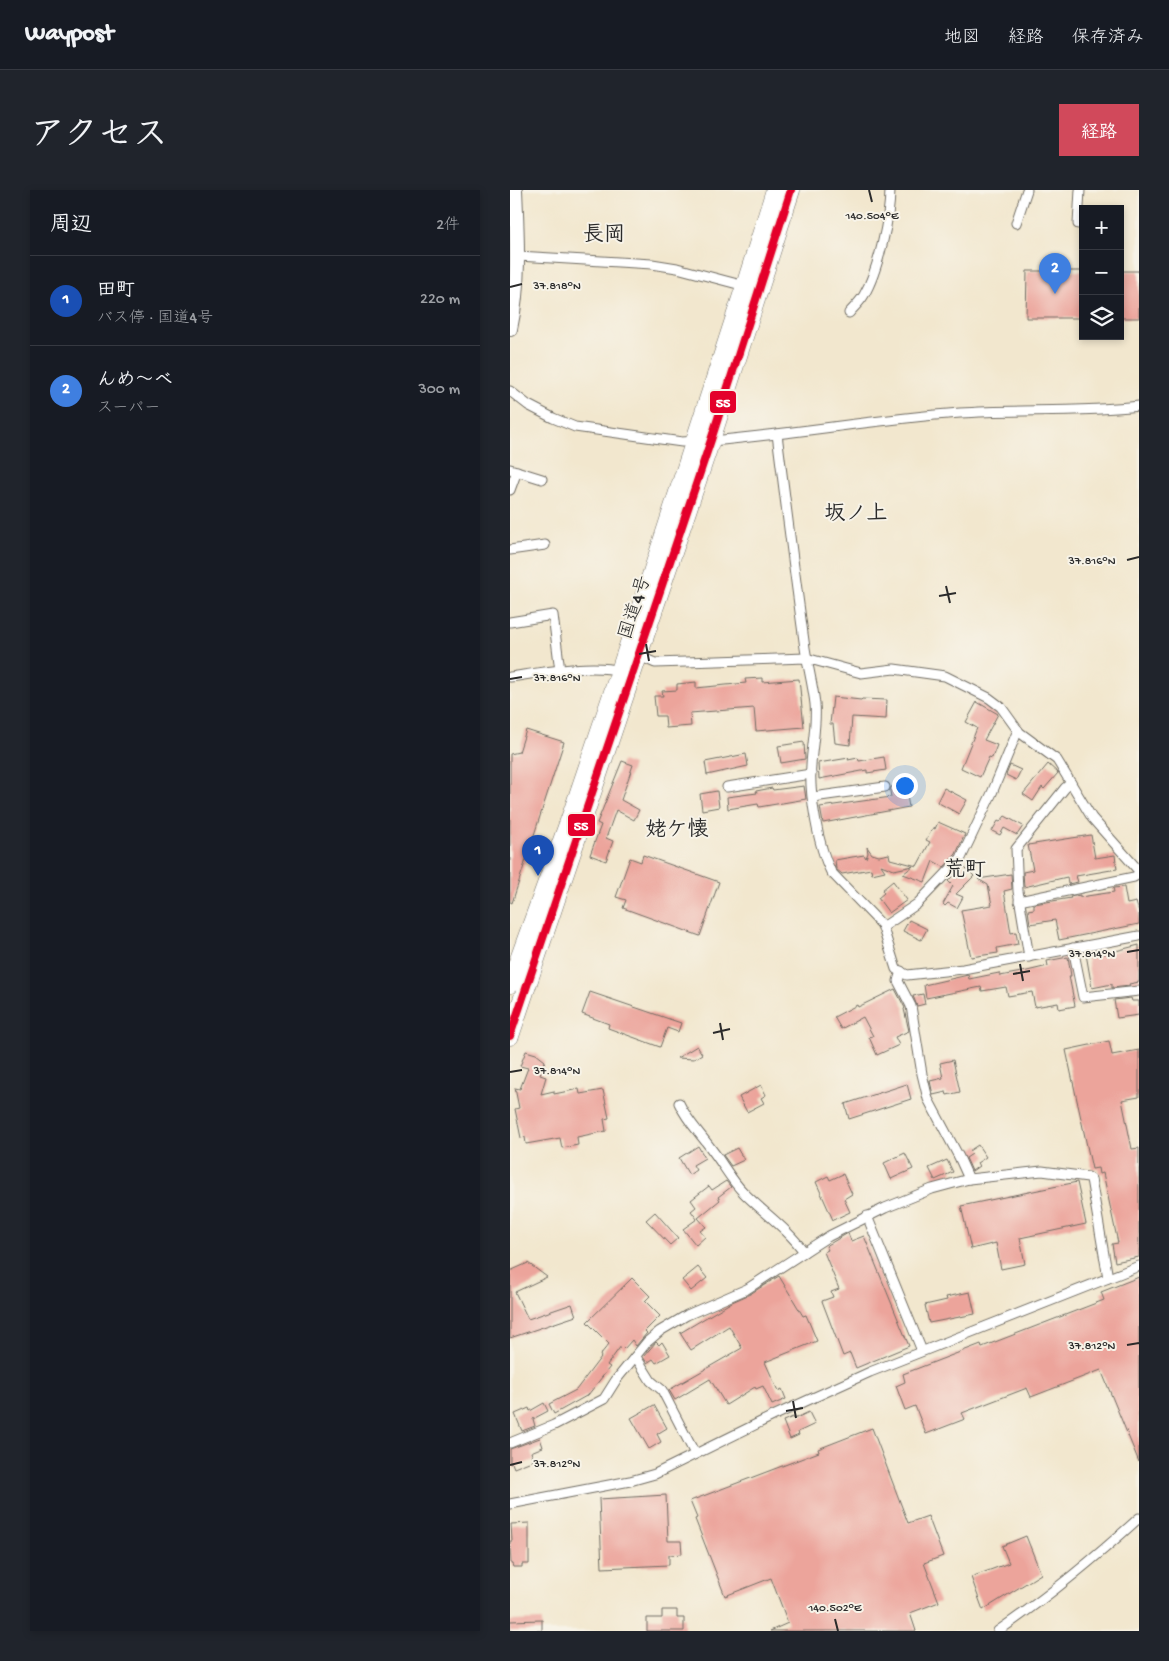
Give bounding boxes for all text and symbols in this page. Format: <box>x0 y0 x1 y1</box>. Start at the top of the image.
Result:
text: Waypost <box>25 20 113 49</box>
text: 地図 <box>944 28 980 49</box>
text: 経路 <box>1008 28 1044 49</box>
text: 保存済み <box>1072 28 1144 49</box>
button: 経路 <box>1059 104 1139 156</box>
text: アクセス <box>30 117 168 158</box>
map controls <box>1079 205 1124 340</box>
button: + <box>1079 205 1124 250</box>
text: 140.504°E <box>845 210 899 224</box>
text: 周辺 <box>50 214 92 239</box>
text: 2件 <box>436 217 460 236</box>
district label: 長岡 <box>583 223 625 249</box>
button: − <box>1079 250 1124 295</box>
pin: 2 <box>1039 253 1071 294</box>
text: 田町 <box>97 280 135 303</box>
text: 37.818°N <box>532 280 581 294</box>
text: 1 <box>63 291 69 310</box>
text: 220 m <box>420 291 460 310</box>
button: layers <box>1079 295 1124 340</box>
text: バス停 · 国道4号 <box>97 310 213 329</box>
text: んめ～べ <box>97 370 173 393</box>
text: 2 <box>62 381 70 400</box>
text: 300 m <box>418 381 460 400</box>
line badge: 55 <box>709 390 737 414</box>
text: 55 <box>716 396 731 413</box>
text: スーパー <box>97 400 160 419</box>
district label: 坂ノ上 <box>825 502 888 528</box>
text: 37.816°N <box>1068 555 1116 569</box>
street label: 国道4号 <box>614 573 657 643</box>
text: 37.816°N <box>533 672 581 686</box>
your location <box>892 773 918 799</box>
line badge: 55 <box>567 813 596 837</box>
district label: 姥ケ懐 <box>646 817 709 844</box>
text: 55 <box>574 819 589 836</box>
pin: 1 <box>522 835 554 876</box>
district label: 荒町 <box>944 858 986 884</box>
text: 37.814°N <box>1068 948 1115 962</box>
text: 37.814°N <box>533 1065 580 1079</box>
text: 37.812°N <box>1068 1340 1116 1354</box>
text: 37.812°N <box>533 1458 581 1472</box>
text: 140.502°E <box>808 1602 862 1616</box>

